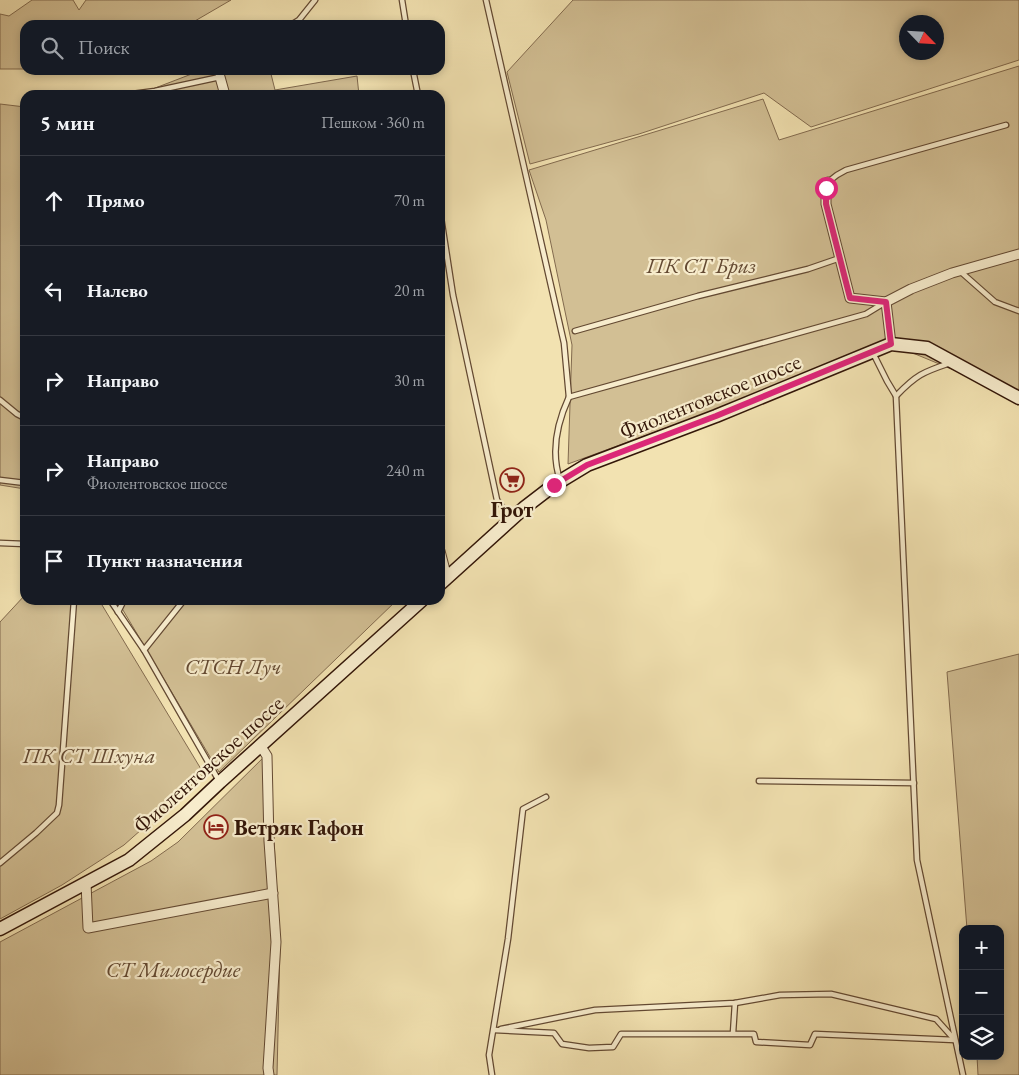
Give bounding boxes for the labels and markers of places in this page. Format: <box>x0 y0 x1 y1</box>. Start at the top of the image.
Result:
supermarket icon: Грот <box>499 467 525 493</box>
place label: Грот <box>491 495 534 524</box>
place label: Ветряк Гафон <box>234 813 364 842</box>
hotel icon: Ветряк Гафон <box>203 814 229 840</box>

